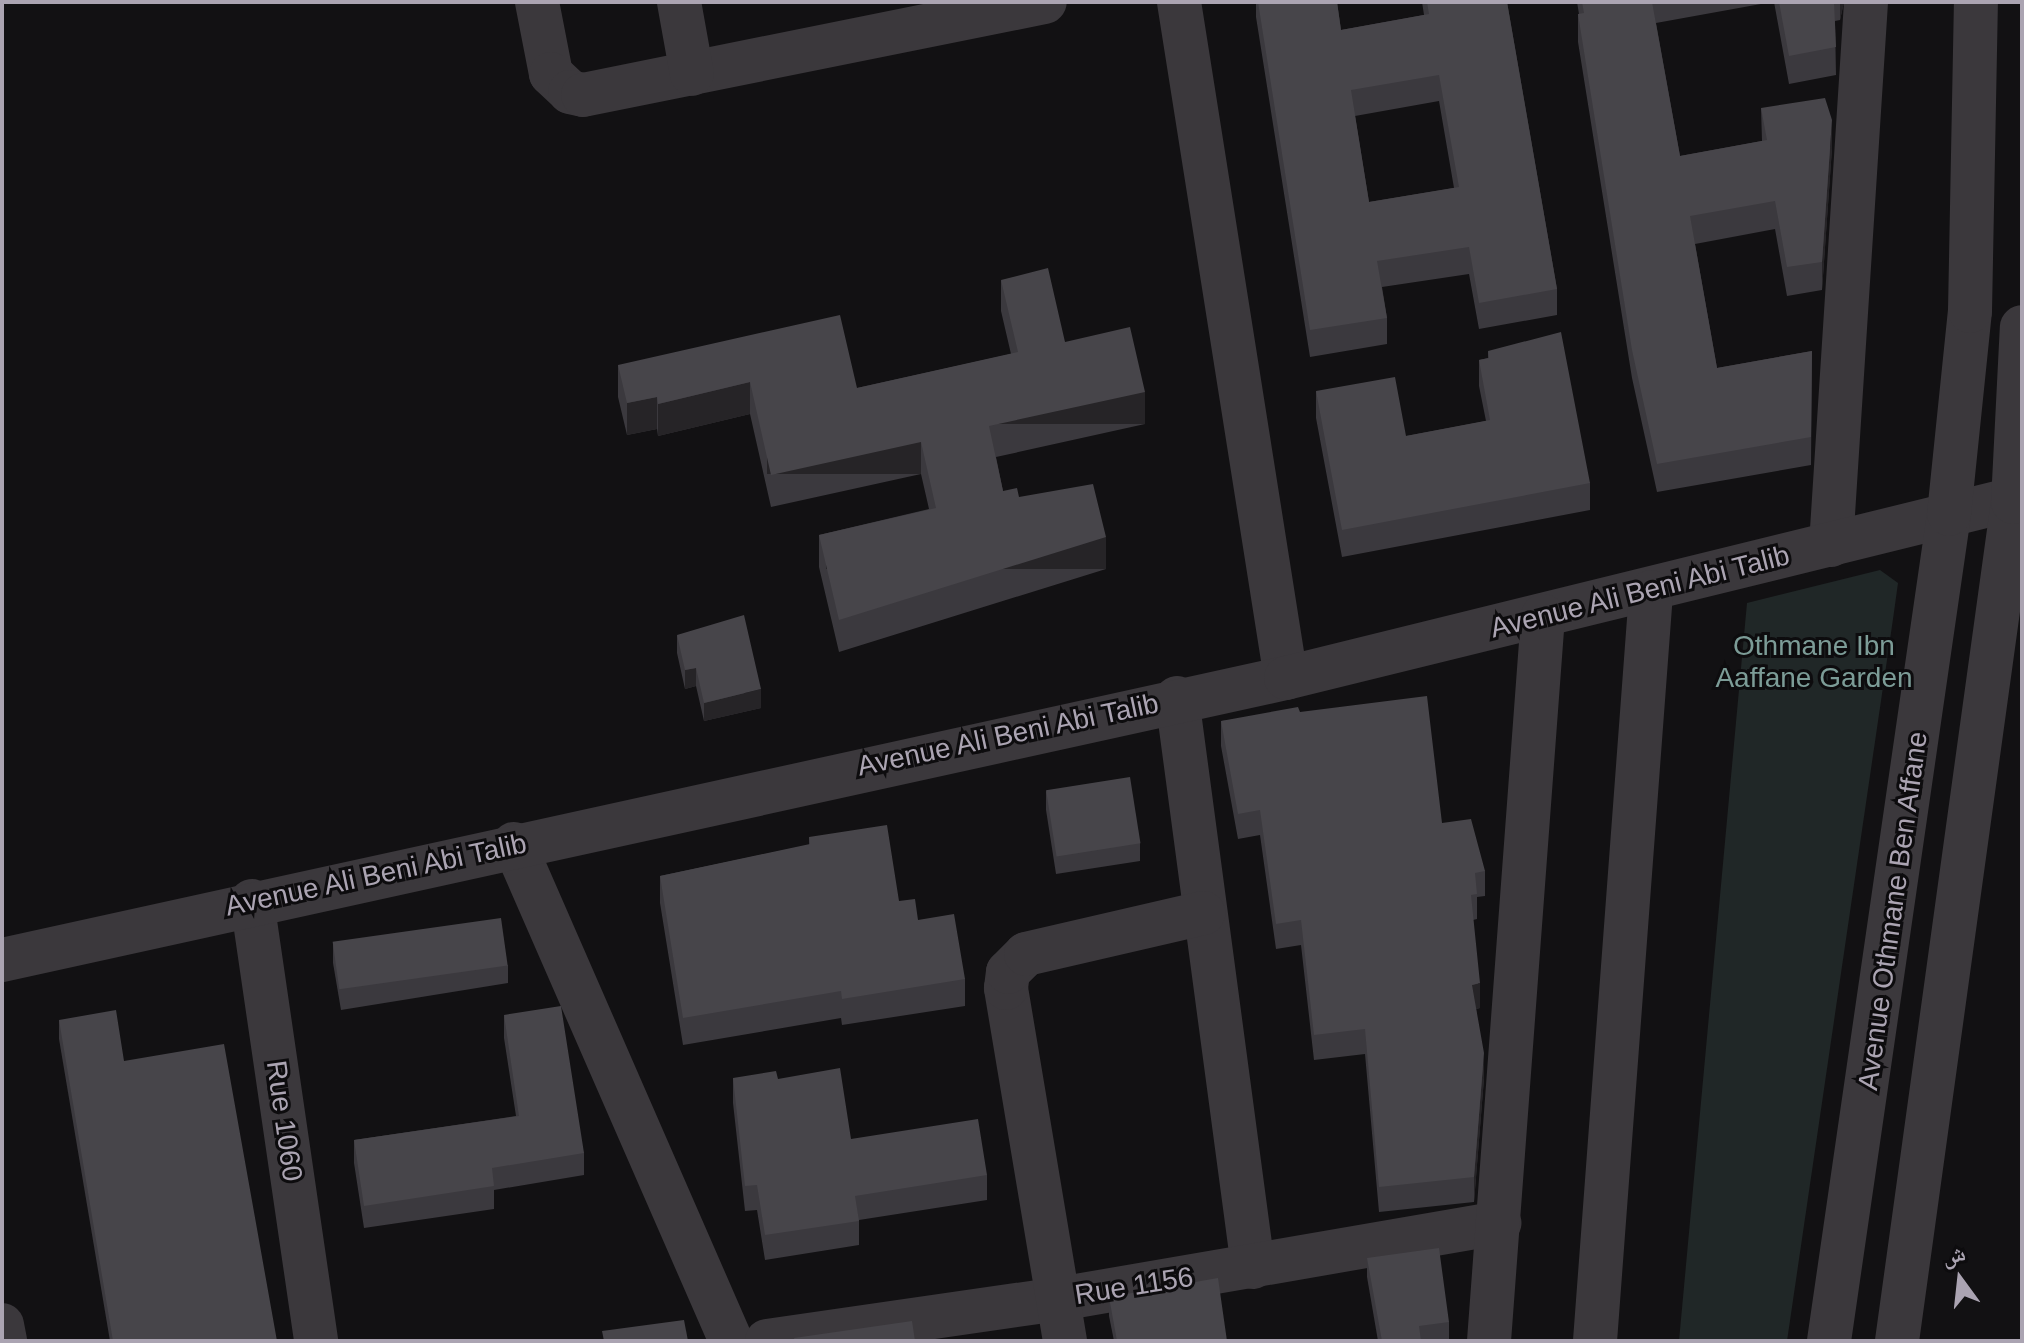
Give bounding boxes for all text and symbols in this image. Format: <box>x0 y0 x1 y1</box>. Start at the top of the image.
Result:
street label: Avenue Ali Beni Abi Talib <box>1485 538 1795 646</box>
park label: Othmane Ibn Aaffane Garden <box>1715 629 1913 695</box>
street label: Avenue Ali Beni Abi Talib <box>853 686 1163 784</box>
street label: Avenue Othmane Ben Affane <box>1851 729 1935 1093</box>
street label: Avenue Ali Beni Abi Talib <box>221 826 531 924</box>
street label: Rue 1060 <box>259 1059 309 1183</box>
north arrow <box>1920 1239 2000 1319</box>
text: ش <box>1939 1240 1968 1270</box>
street label: Rue 1156 <box>1072 1260 1196 1312</box>

